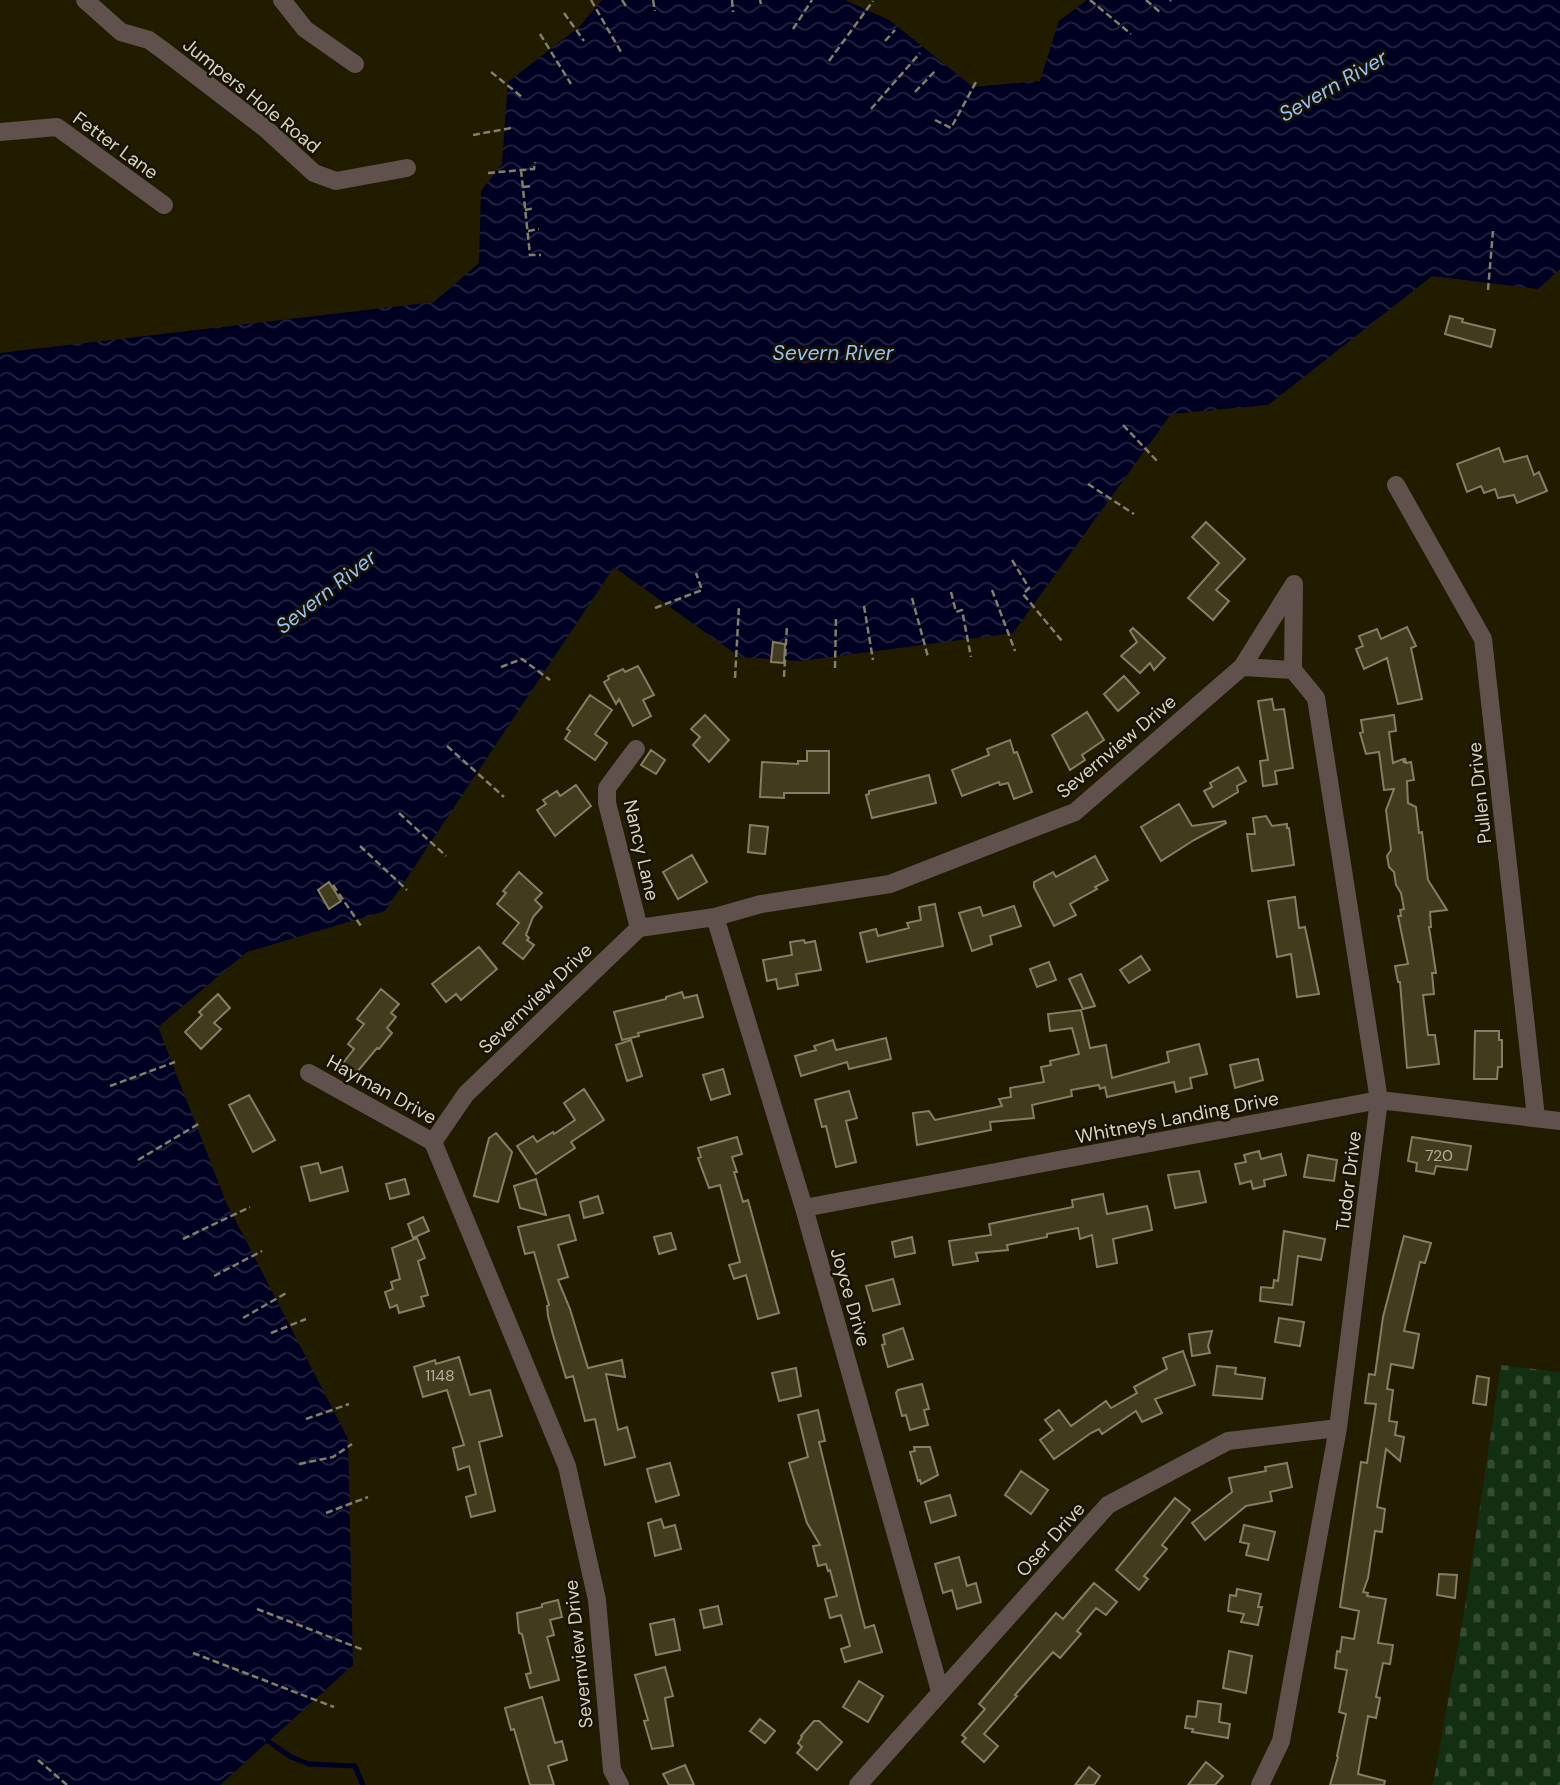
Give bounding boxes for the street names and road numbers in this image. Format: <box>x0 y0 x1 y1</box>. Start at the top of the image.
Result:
street label: Jumpers Hole Road <box>178 32 326 159</box>
street label: Fetter Lane <box>68 106 163 185</box>
street label: Severnview Drive <box>1051 689 1181 804</box>
street label: Pullen Drive <box>1462 741 1497 845</box>
street label: Nancy Lane <box>618 797 665 903</box>
street label: Severnview Drive <box>473 938 598 1059</box>
street label: Hayman Drive <box>322 1049 441 1130</box>
street label: Whitneys Landing Drive <box>1073 1086 1281 1149</box>
street label: Tudor Drive <box>1330 1129 1367 1233</box>
street label: Joyce Drive <box>825 1245 877 1349</box>
street label: Oser Drive <box>1010 1497 1090 1582</box>
street label: Severnview Drive <box>558 1579 599 1729</box>

